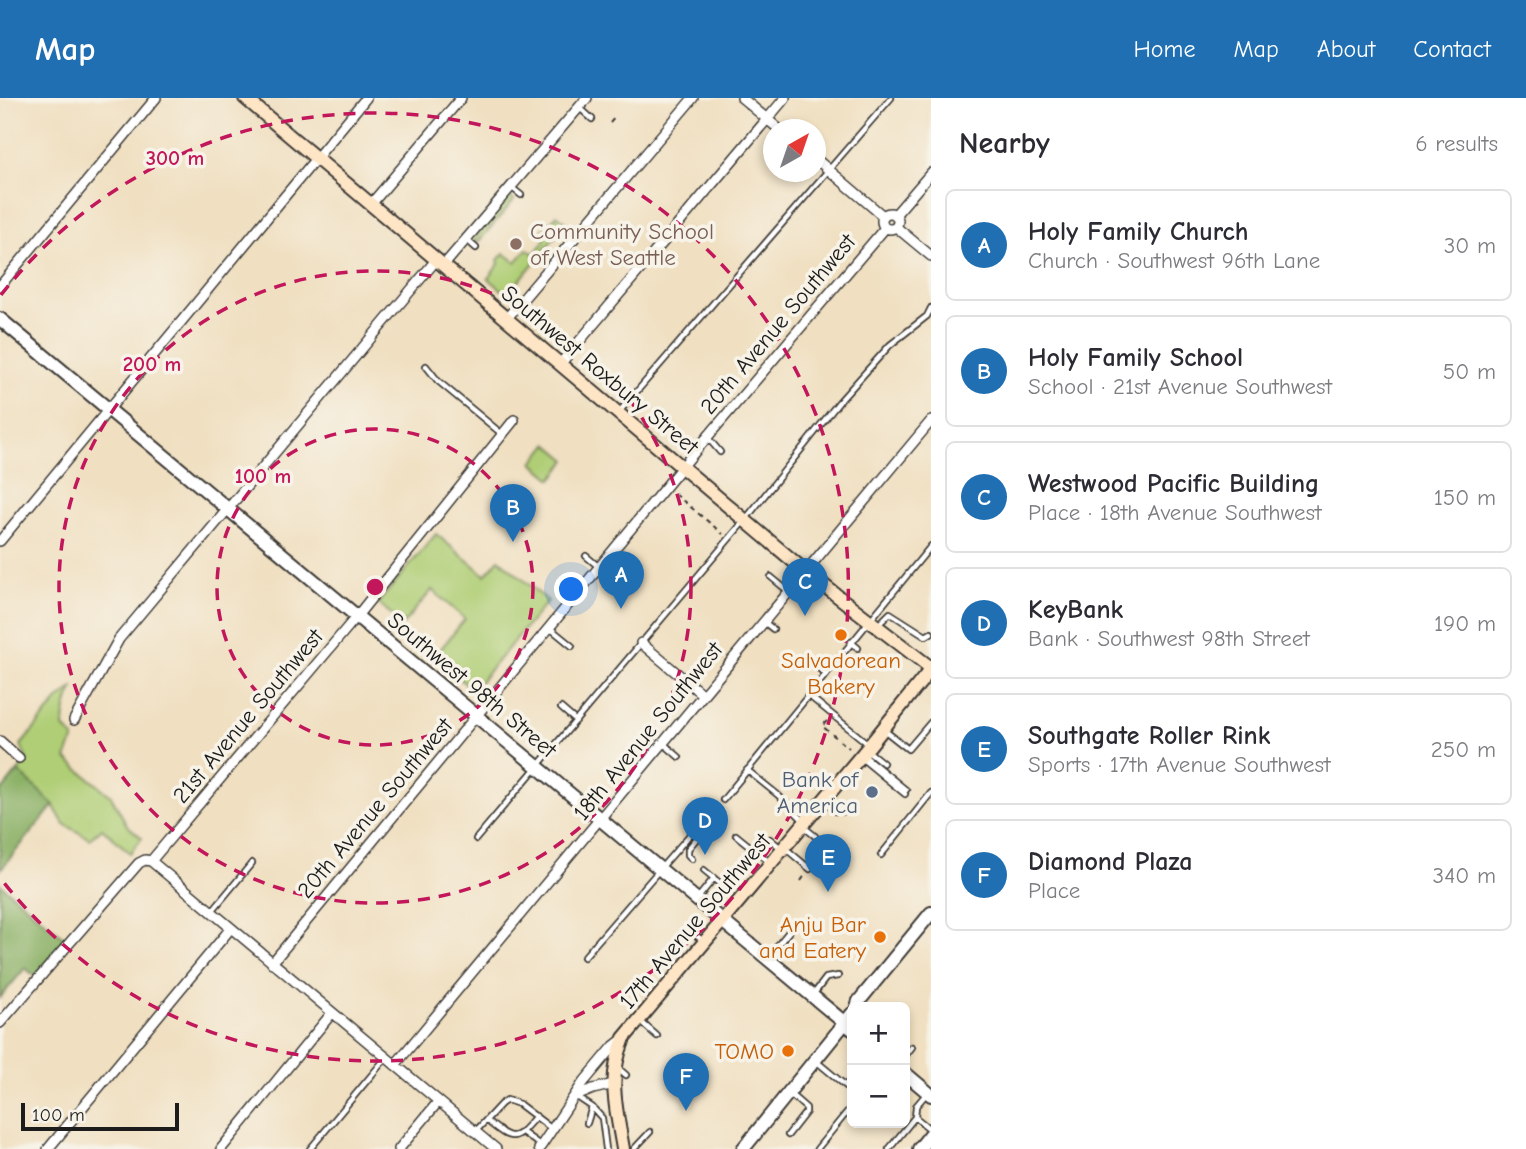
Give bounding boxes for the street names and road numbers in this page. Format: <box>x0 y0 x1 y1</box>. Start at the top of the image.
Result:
street label: 20th Avenue Southwest <box>695 227 862 420</box>
street label: Southwest Roxbury Street <box>496 280 705 461</box>
street label: Southwest 98th Street <box>382 606 563 765</box>
street label: 21st Avenue Southwest <box>167 622 330 809</box>
street label: 18th Avenue Southwest <box>568 635 729 826</box>
street label: 20th Avenue Southwest <box>292 711 459 904</box>
street label: 17th Avenue Southwest <box>614 827 777 1014</box>

